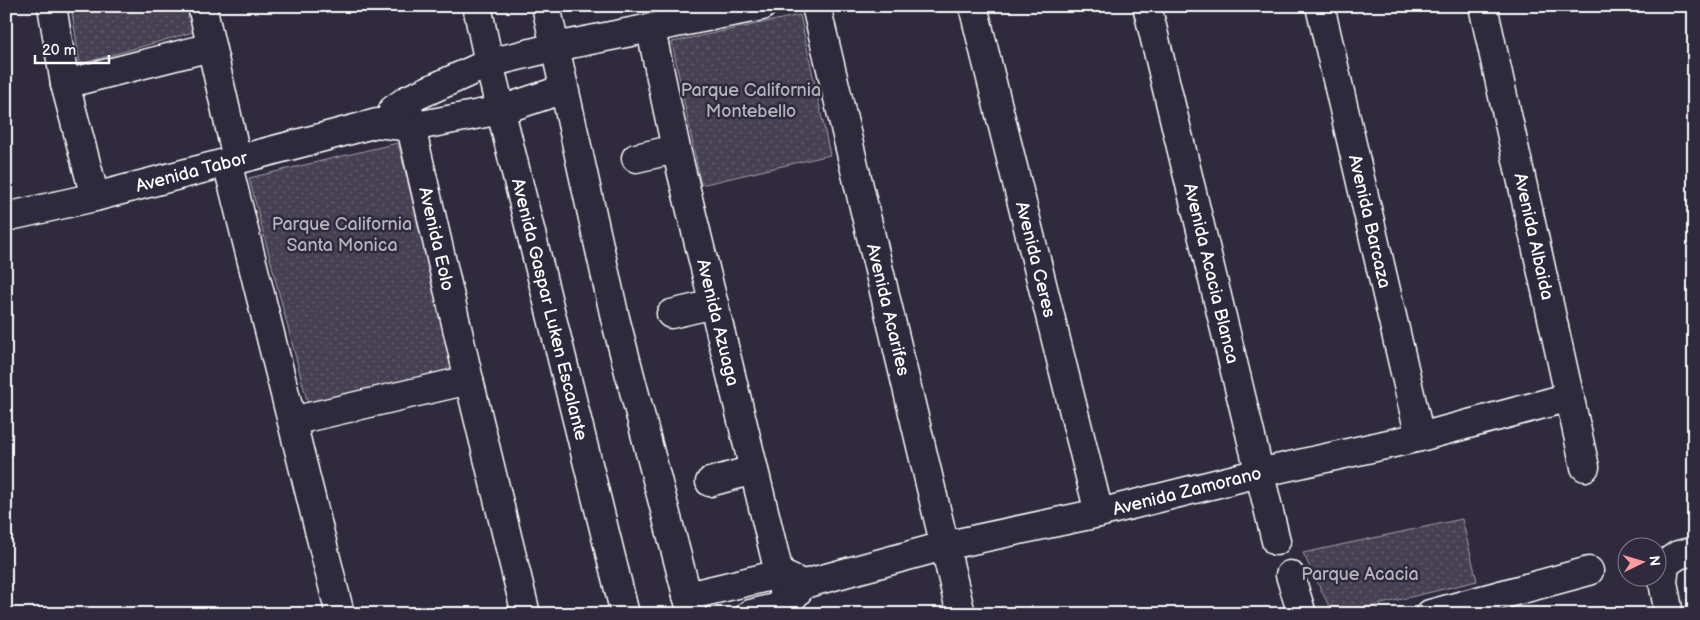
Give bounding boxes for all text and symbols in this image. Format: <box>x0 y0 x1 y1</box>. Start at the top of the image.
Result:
scale bar <box>35 32 109 64</box>
text: 20 m <box>42 41 76 60</box>
park label: Parque California Montebello <box>681 80 821 122</box>
street label: Avenida Tabor <box>133 147 250 196</box>
street label: Avenida Barcaza <box>1344 152 1396 290</box>
street label: Avenida Albaida <box>1510 171 1558 302</box>
street label: Avenida Gaspar Luken Escalante <box>507 176 592 443</box>
street label: Avenida Acacia Blanca <box>1180 181 1243 366</box>
street label: Avenida Eolo <box>415 185 459 293</box>
street label: Avenida Ceres <box>1011 199 1060 320</box>
park label: Parque California Santa Monica <box>272 214 412 256</box>
street label: Avenida Acarifes <box>862 241 914 378</box>
street label: Avenida Azuaga <box>693 257 744 388</box>
street label: Avenida Zamorano <box>1110 462 1264 520</box>
north arrow <box>1618 538 1668 588</box>
text: N <box>1646 555 1663 567</box>
park label: Parque Acacia <box>1301 564 1419 585</box>

